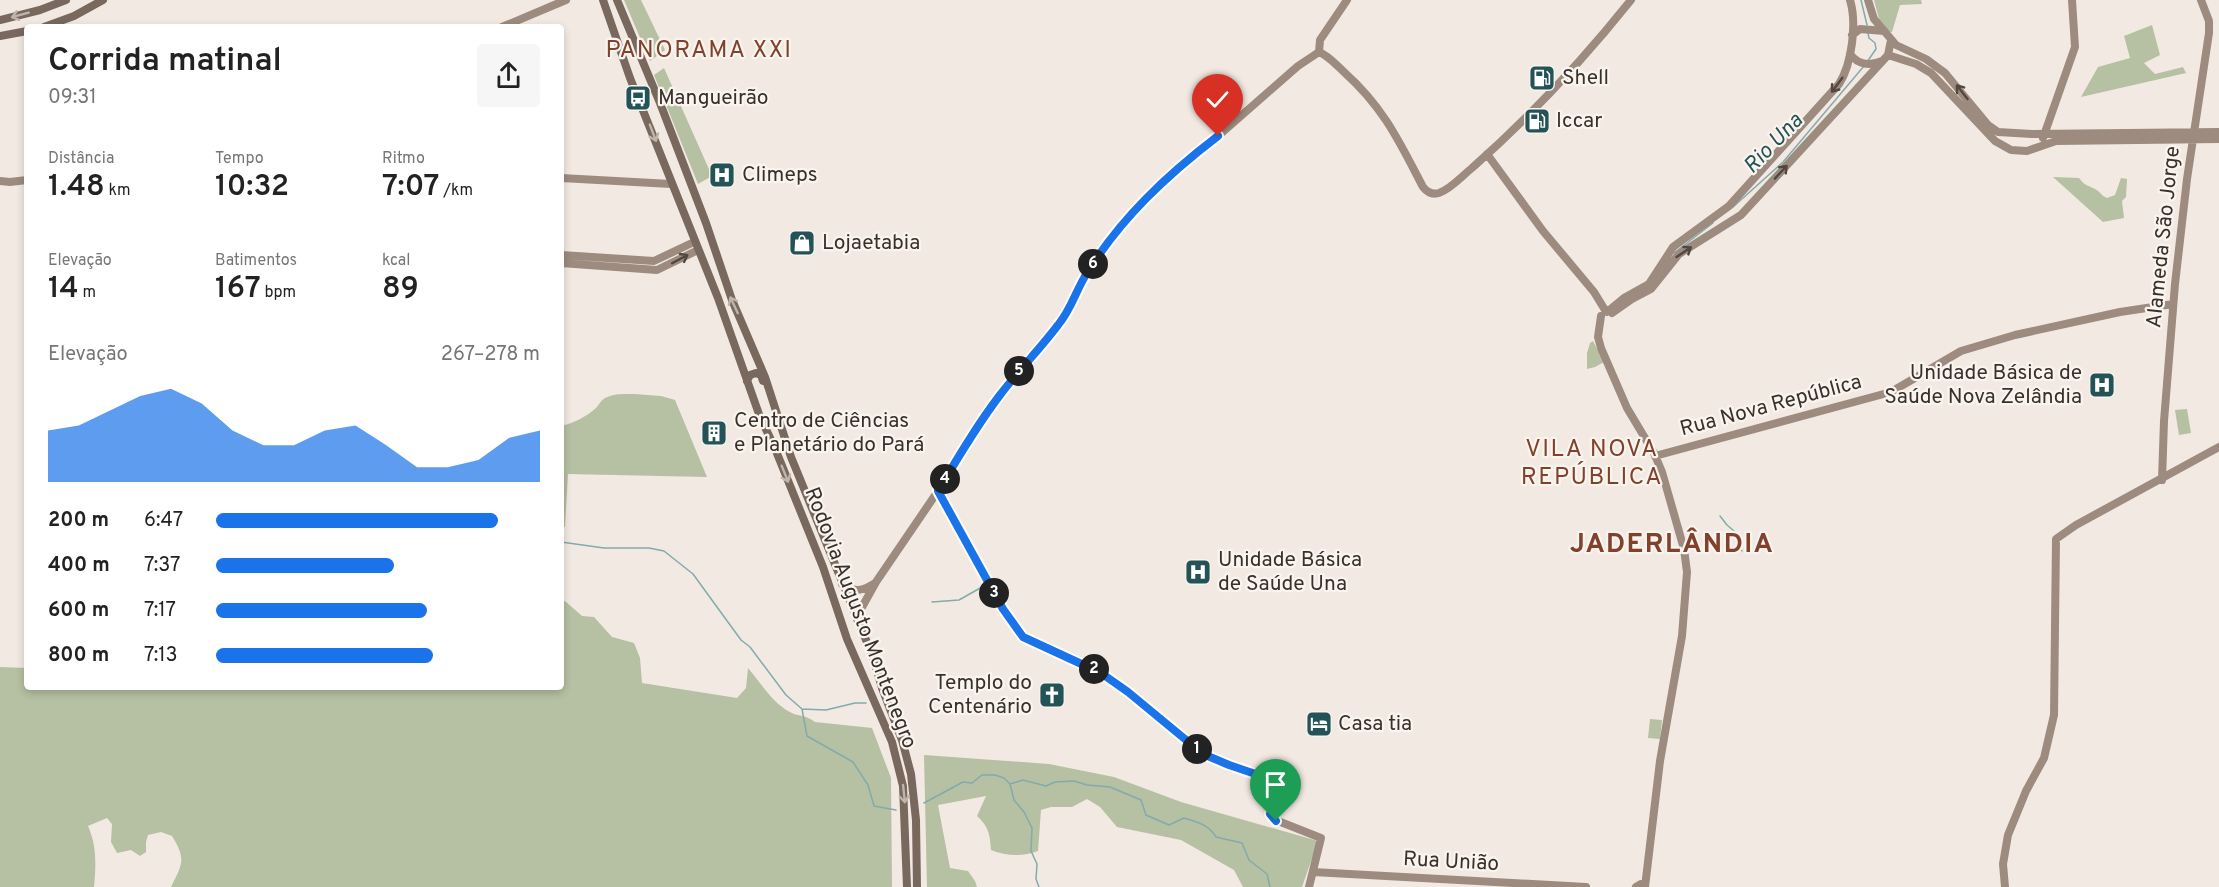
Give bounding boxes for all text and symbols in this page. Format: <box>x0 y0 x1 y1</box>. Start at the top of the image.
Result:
one-way arrow <box>11 10 30 22</box>
district label: PANORAMA XXI <box>605 36 793 66</box>
text: Corrida matinal <box>48 41 282 83</box>
button: share <box>477 44 540 107</box>
fuel station icon: Shell <box>1527 63 1557 93</box>
place label: Shell <box>1562 65 1609 92</box>
pin <box>1192 74 1243 136</box>
one-way arrow <box>1831 76 1844 92</box>
bus stop icon: Mangueirão <box>623 83 653 113</box>
icon: check <box>1201 83 1234 116</box>
one-way arrow <box>1955 84 1968 100</box>
text: 09:31 <box>48 85 97 111</box>
place label: Mangueirão <box>658 85 768 112</box>
fuel station icon: Iccar <box>1522 106 1552 136</box>
place label: Iccar <box>1556 108 1602 135</box>
water label: Rio Una <box>1739 108 1810 180</box>
one-way arrow <box>648 124 659 142</box>
street label: Alameda São Jorge <box>2141 145 2187 329</box>
text: Distância <box>48 149 114 169</box>
text: Tempo <box>215 149 264 169</box>
text: Ritmo <box>382 149 425 169</box>
hospital icon: Climeps <box>707 160 737 190</box>
place label: Climeps <box>742 162 818 189</box>
one-way arrow <box>1774 165 1788 180</box>
text: 1.48 <box>48 169 105 206</box>
text: 10:32 <box>215 169 289 206</box>
text: 7:07 <box>382 169 440 206</box>
text: km <box>105 181 131 201</box>
text: /km <box>440 181 473 201</box>
shop icon: Lojaetabia <box>787 228 817 258</box>
place label: Lojaetabia <box>822 230 920 257</box>
one-way arrow <box>1675 246 1692 258</box>
pin: 6 <box>1078 249 1108 279</box>
text: Elevação <box>48 251 112 271</box>
text: Batimentos <box>215 251 297 271</box>
text: kcal <box>382 251 410 271</box>
one-way arrow <box>671 253 688 265</box>
text: 6 <box>1088 254 1098 274</box>
text: 14 <box>48 271 79 308</box>
text: 167 <box>215 271 261 308</box>
text: 89 <box>382 271 419 308</box>
text: m <box>79 283 96 303</box>
text: bpm <box>261 283 296 303</box>
one-way arrow <box>728 296 740 314</box>
text: Elevação <box>48 342 128 368</box>
text: 267–278 m <box>441 342 540 368</box>
pin: 5 <box>1004 356 1034 386</box>
place label: Unidade Básica de Saúde Nova Zelândia <box>1884 360 2082 411</box>
text: 5 <box>1014 361 1024 381</box>
street label: Rua Nova República <box>1677 369 1865 443</box>
hospital icon: Unidade Básica de Saúde Nova Zelândia <box>2087 370 2117 400</box>
place label: Centro de Ciências e Planetário do Pará <box>734 408 924 459</box>
building icon: Centro de Ciências e Planetário do Pará <box>699 418 729 448</box>
district label: VILA NOVA REPÚBLICA <box>1521 435 1663 493</box>
one-way arrow <box>780 464 791 483</box>
pin: 4 <box>930 464 960 494</box>
text: 4 <box>940 469 950 489</box>
street label: Rodovia Augusto Montenegro <box>798 483 922 753</box>
text: 200 m <box>48 508 109 534</box>
text: 6:47 <box>144 508 183 534</box>
district label: JADERLÂNDIA <box>1570 527 1774 562</box>
place label: Unidade Básica de Saúde Una <box>1218 547 1362 598</box>
text: 400 m <box>48 553 110 579</box>
text: 7:37 <box>144 553 180 579</box>
hospital icon: Unidade Básica de Saúde Una <box>1183 557 1213 587</box>
pin: 3 <box>979 578 1009 608</box>
text: 3 <box>989 583 999 603</box>
text: 600 m <box>48 598 109 624</box>
text: 7:17 <box>144 598 176 624</box>
text: 800 m <box>48 643 109 669</box>
text: 7:13 <box>144 643 178 669</box>
pin: 2 <box>1079 654 1109 684</box>
text: 2 <box>1089 659 1099 679</box>
place label: Templo do Centenário <box>928 670 1032 721</box>
church icon: Templo do Centenário <box>1037 680 1067 710</box>
hotel icon: Casa tia <box>1304 709 1334 739</box>
place label: Casa tia <box>1338 711 1412 738</box>
pin: 1 <box>1182 734 1212 764</box>
text: 1 <box>1194 739 1200 759</box>
pin <box>1250 759 1301 821</box>
icon: arrive <box>1259 768 1292 801</box>
one-way arrow <box>898 784 909 803</box>
street label: Rua União <box>1402 846 1500 878</box>

